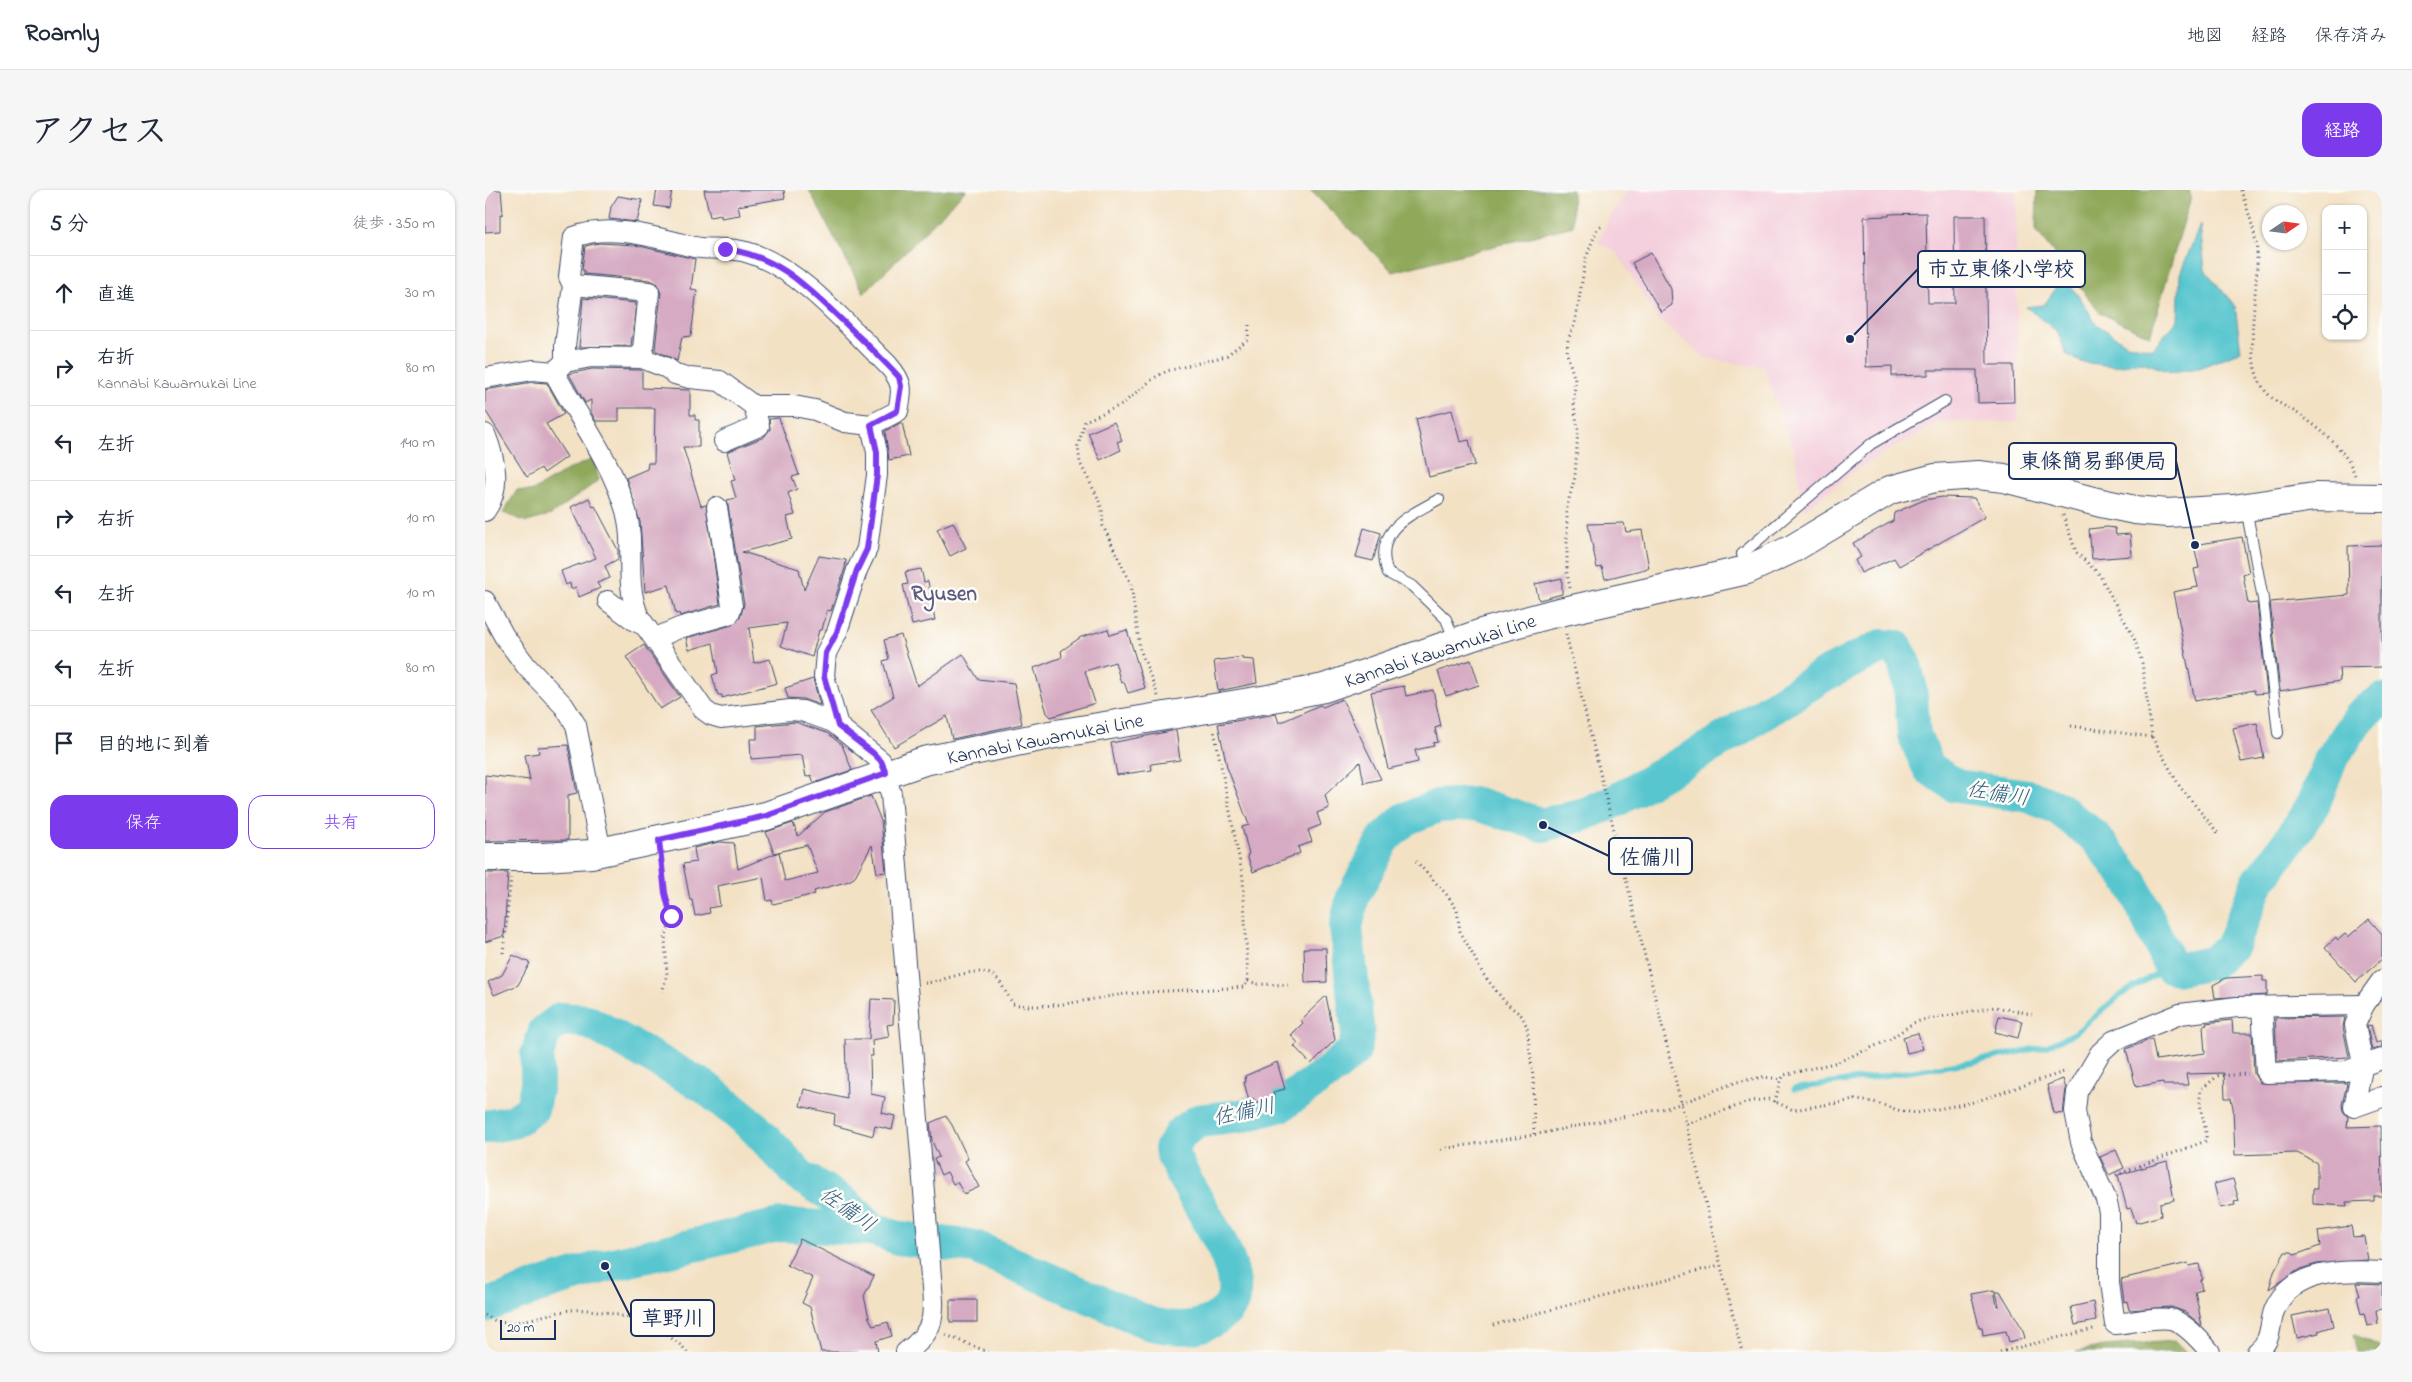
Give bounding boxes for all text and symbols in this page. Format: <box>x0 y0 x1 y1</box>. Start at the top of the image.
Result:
text: Roamly <box>25 17 100 52</box>
text: 地図 <box>2187 24 2223 50</box>
text: 経路 <box>2251 24 2287 50</box>
text: 保存済み <box>2315 24 2387 50</box>
button: 経路 <box>2302 103 2382 157</box>
text: アクセス <box>30 108 168 159</box>
north arrow <box>2262 205 2307 250</box>
map controls <box>2322 205 2367 340</box>
button: + <box>2322 205 2367 250</box>
text: 5 分 <box>50 210 88 240</box>
text: 徒歩 · 350 m <box>353 212 435 236</box>
route end <box>714 238 737 261</box>
button: − <box>2322 250 2367 295</box>
callout: 市立東條小学校 <box>1918 251 2085 287</box>
text: 市立東條小学校 <box>1928 256 2075 286</box>
icon: ahead <box>50 279 78 307</box>
text: 30 m <box>405 281 435 305</box>
text: 直進 <box>97 282 135 309</box>
button: locate <box>2322 295 2367 340</box>
text: 右折 <box>97 345 135 372</box>
icon: right <box>50 354 78 382</box>
text: 80 m <box>406 356 435 380</box>
text: Kannabi Kawamukai Line <box>97 372 257 396</box>
icon: left <box>50 429 78 457</box>
text: 140 m <box>400 431 435 455</box>
text: 左折 <box>97 432 135 459</box>
callout: 東條簡易郵便局 <box>2009 443 2176 479</box>
text: 東條簡易郵便局 <box>2020 448 2167 478</box>
icon: right <box>50 504 78 532</box>
text: 10 m <box>407 506 435 530</box>
text: 右折 <box>97 507 135 534</box>
icon: left <box>50 579 78 607</box>
district label: Ryusen <box>911 580 977 612</box>
text: 10 m <box>407 581 435 605</box>
text: 左折 <box>97 582 135 609</box>
street label: Kannabi Kawamukai Line <box>1341 608 1540 697</box>
icon: left <box>50 654 78 682</box>
text: 80 m <box>406 656 435 680</box>
text: 左折 <box>97 657 135 684</box>
street label: Kannabi Kawamukai Line <box>945 707 1146 774</box>
icon: arrive <box>50 729 78 757</box>
text: 目的地に到着 <box>97 732 211 759</box>
water label: 佐備川 <box>1964 775 2031 815</box>
button: 保存 <box>50 795 238 849</box>
button: 共有 <box>248 795 435 849</box>
callout: 佐備川 <box>1609 838 1692 874</box>
text: 佐備川 <box>1620 844 1683 874</box>
route start <box>660 905 683 928</box>
water label: 佐備川 <box>1210 1092 1278 1134</box>
water label: 佐備川 <box>812 1180 881 1241</box>
callout: 草野川 <box>631 1300 714 1336</box>
text: 草野川 <box>642 1305 705 1335</box>
scale bar <box>500 1317 556 1340</box>
text: 20 m <box>507 1318 534 1339</box>

